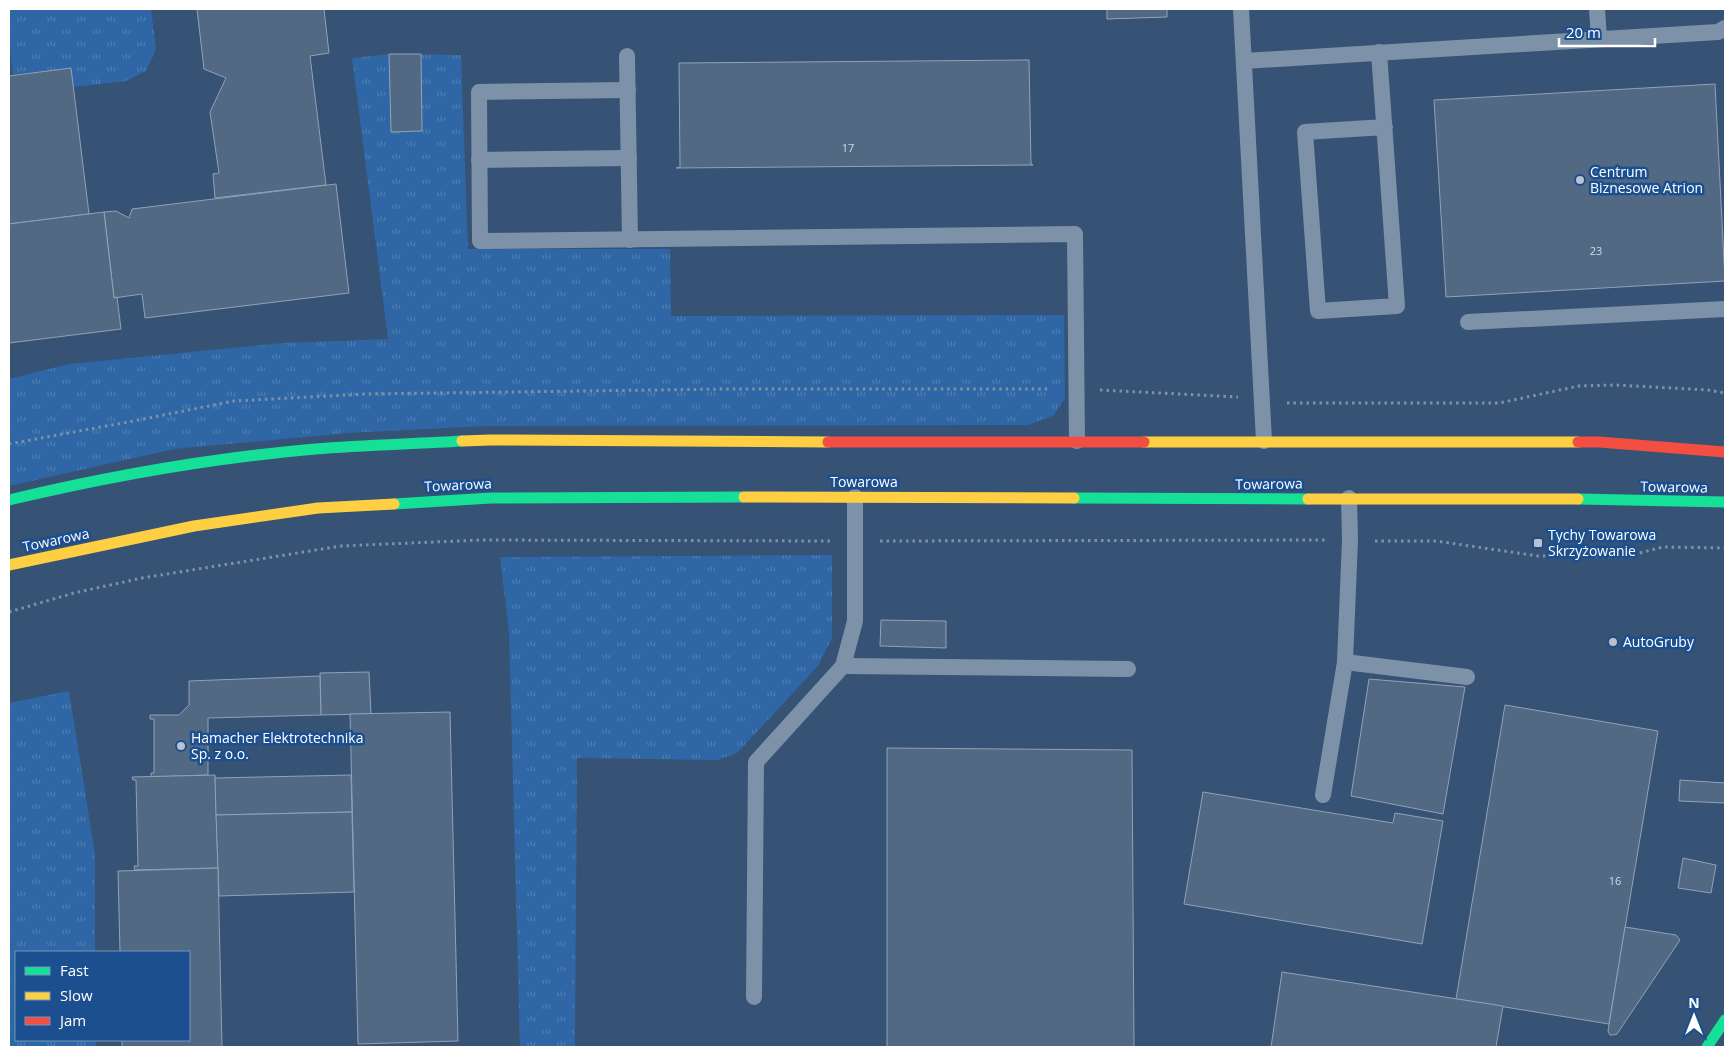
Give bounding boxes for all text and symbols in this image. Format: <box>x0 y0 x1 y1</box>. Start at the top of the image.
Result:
scale bar <box>1559 15 1655 47</box>
text: 20 m <box>1566 22 1601 42</box>
house number: 17 <box>842 140 854 155</box>
place label: Centrum Biznesowe Atrion <box>1590 162 1703 197</box>
marker: Centrum Biznesowe Atrion <box>1574 174 1586 186</box>
house number: 23 <box>1590 243 1602 258</box>
street label: Towarowa <box>830 472 898 491</box>
street label: Towarowa <box>424 473 492 496</box>
street label: Towarowa <box>1235 473 1303 494</box>
street label: Towarowa <box>1640 476 1708 497</box>
street label: Towarowa <box>21 523 91 556</box>
place label: Tychy Towarowa Skrzyżowanie <box>1548 525 1656 560</box>
marker: Tychy Towarowa Skrzyżowanie <box>1532 537 1544 549</box>
place label: AutoGruby <box>1623 632 1695 651</box>
marker: AutoGruby <box>1607 636 1619 648</box>
place label: Hamacher Elektrotechnika Sp. z o.o. <box>191 728 363 763</box>
marker: Hamacher Elektrotechnika Sp. z o.o. <box>175 740 187 752</box>
house number: 16 <box>1609 873 1621 888</box>
legend <box>15 951 190 1041</box>
text: Fast <box>60 960 89 980</box>
text: Slow <box>60 985 93 1005</box>
north arrow <box>1669 991 1719 1041</box>
text: N <box>1688 993 1700 1012</box>
text: Jam <box>58 1010 86 1030</box>

